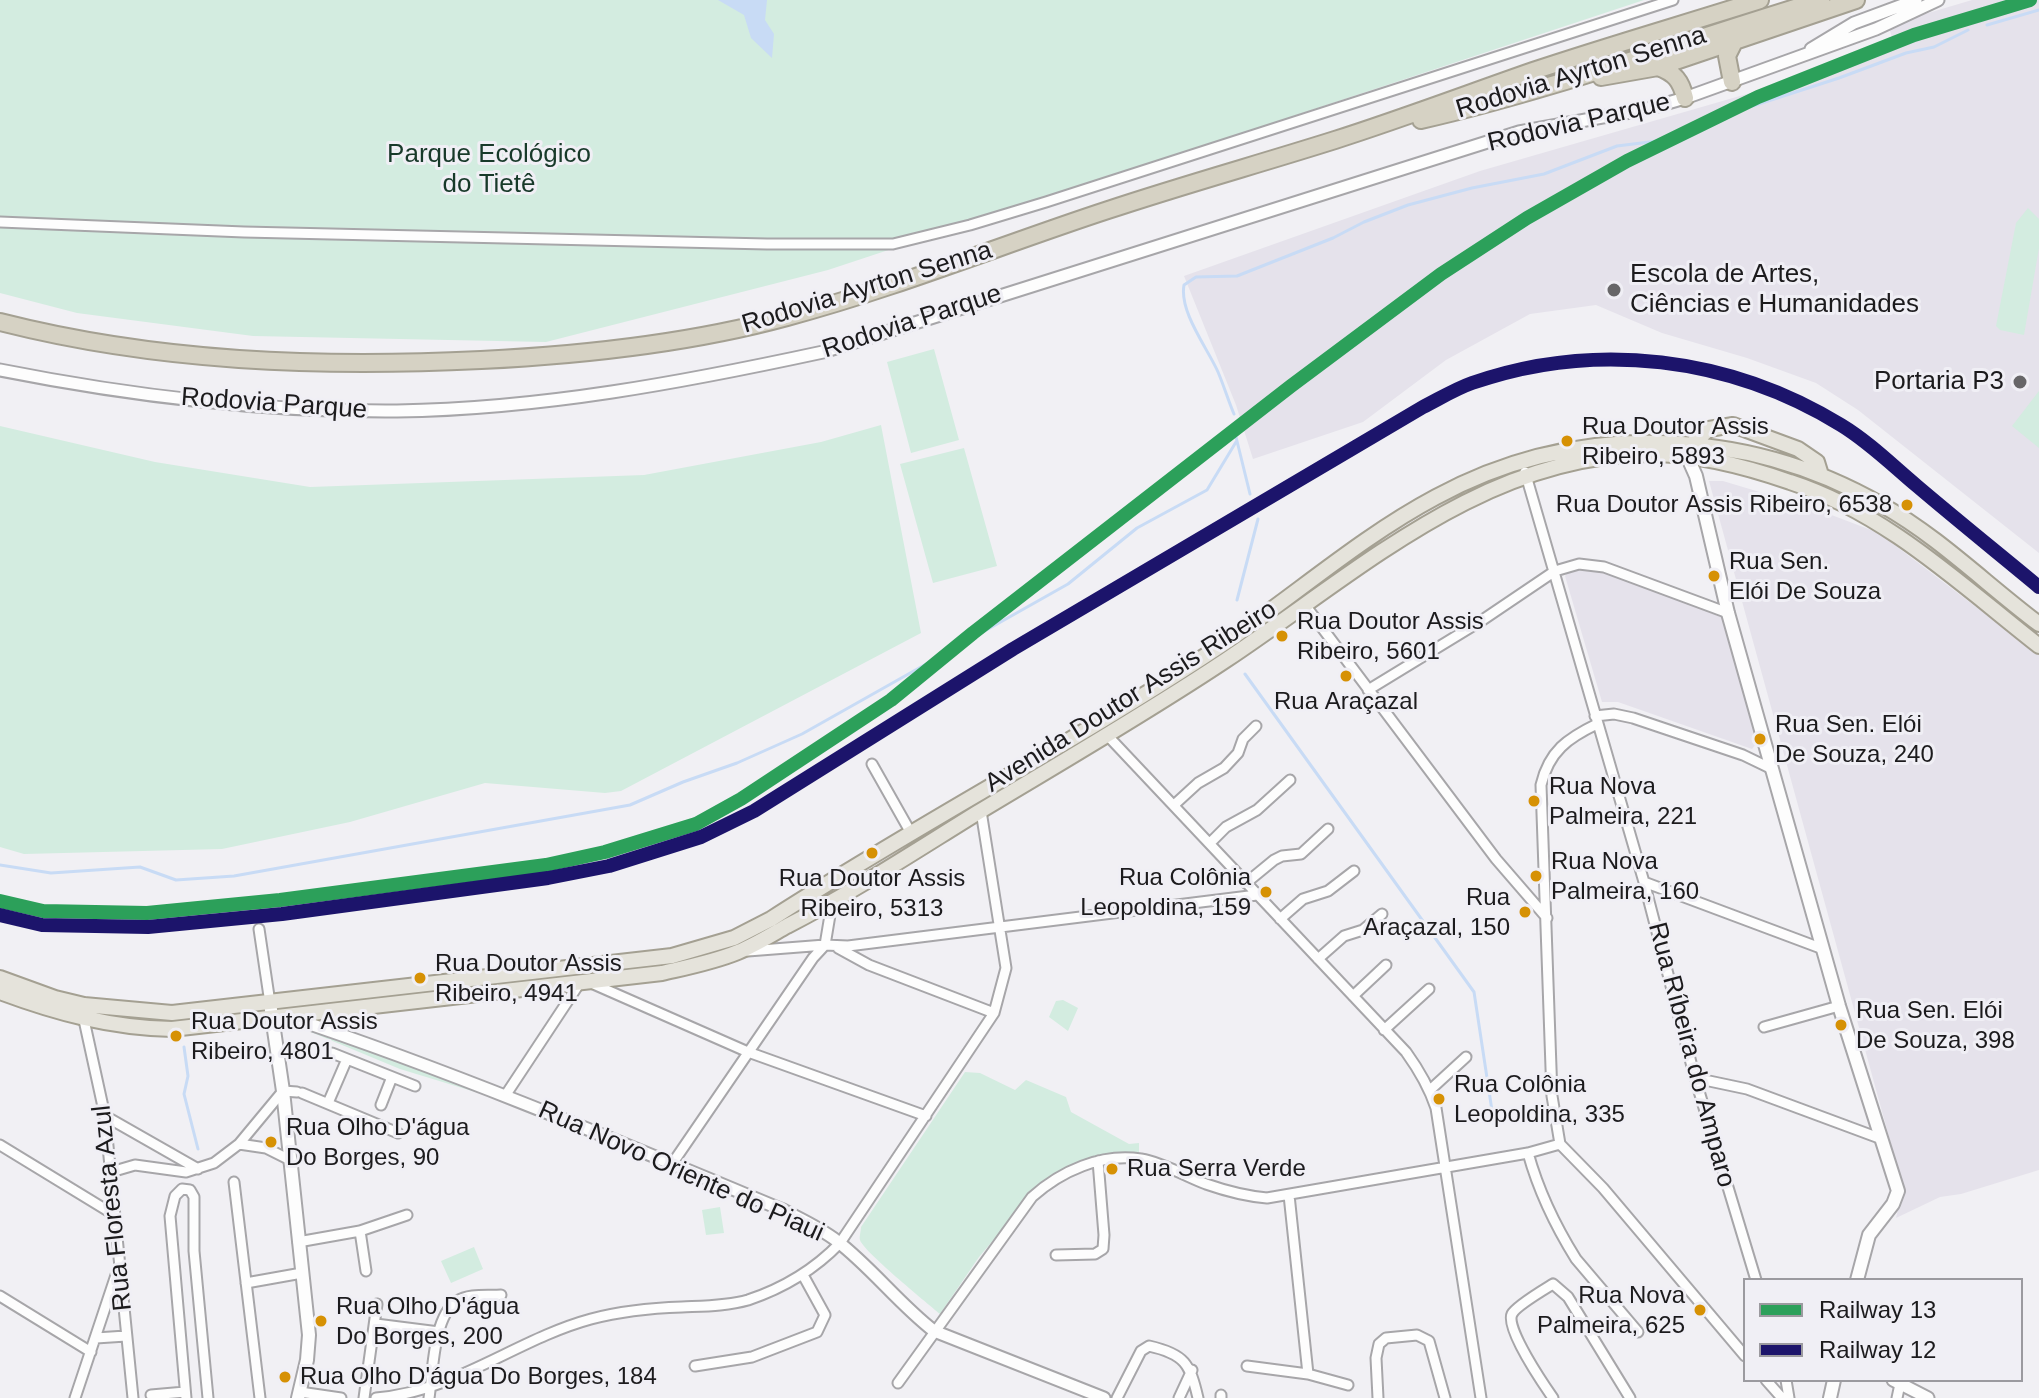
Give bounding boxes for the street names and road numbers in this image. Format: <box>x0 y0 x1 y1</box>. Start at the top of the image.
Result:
street label: Rodovia Ayrton Senna <box>1452 20 1710 126</box>
street label: Rodovia Parque <box>1485 87 1673 159</box>
street label: Rodovia Ayrton Senna <box>738 235 996 341</box>
street label: Rodovia Parque <box>819 278 1005 366</box>
street label: Rodovia Parque <box>180 382 368 426</box>
street label: Avenida Doutor Assis Ribeiro <box>980 594 1282 800</box>
street label: Rua Ríbeira do Amparo <box>1641 919 1741 1191</box>
street label: Rua Novo Oriente do Piaui <box>533 1095 829 1249</box>
street label: Rua Floresta Azul <box>87 1104 139 1312</box>

